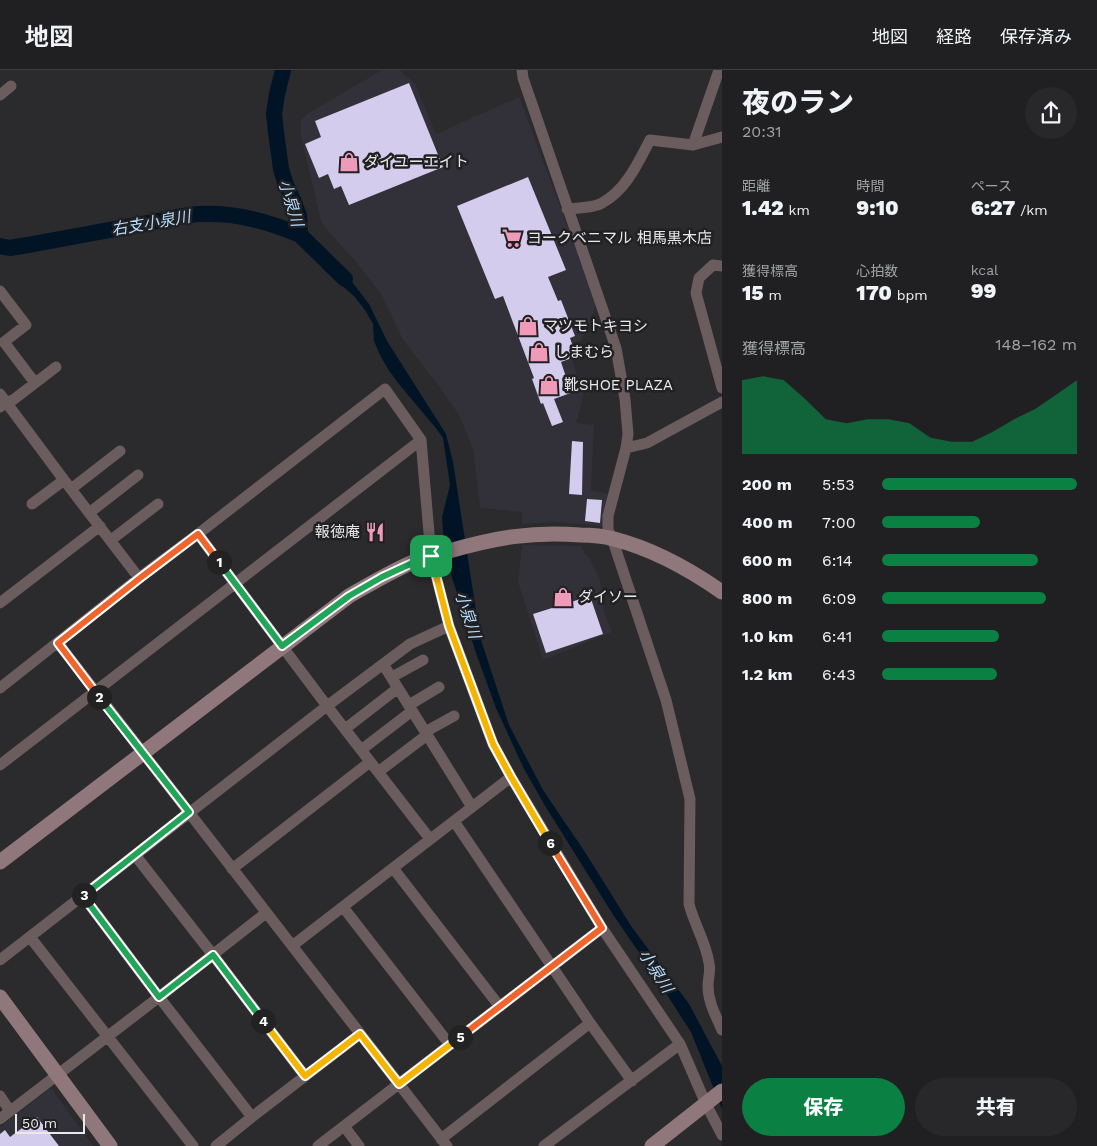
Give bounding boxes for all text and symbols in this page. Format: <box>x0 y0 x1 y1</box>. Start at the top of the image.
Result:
text: 地図 <box>25 23 73 51</box>
text: 地図 <box>872 26 908 47</box>
text: 経路 <box>936 26 972 47</box>
text: 保存済み <box>1000 26 1072 47</box>
text: 夜のラン <box>742 86 854 119</box>
button: share <box>1025 87 1077 139</box>
text: 20:31 <box>742 122 782 141</box>
shop icon: ダイユーエイト <box>338 151 360 173</box>
place label: ダイユーエイト <box>364 153 469 171</box>
water label: 小泉川 <box>275 177 308 231</box>
text: 距離 <box>742 178 770 194</box>
text: 時間 <box>856 178 884 194</box>
text: ペース <box>971 178 1012 194</box>
text: 1.42 <box>742 195 784 220</box>
text: 9:10 <box>856 195 899 220</box>
text: 6:27 <box>971 195 1015 220</box>
text: km <box>784 202 810 218</box>
text: /km <box>1015 202 1048 218</box>
water label: 右支小泉川 <box>110 206 194 239</box>
supermarket icon: ヨークベニマル 相馬黒木店 <box>501 227 523 249</box>
place label: ヨークベニマル 相馬黒木店 <box>527 229 712 247</box>
text: kcal <box>971 262 998 278</box>
text: 獲得標高 <box>742 263 798 279</box>
text: 心拍数 <box>856 263 898 279</box>
text: 99 <box>971 278 997 303</box>
text: 15 <box>742 280 764 305</box>
text: 170 <box>856 280 892 305</box>
text: m <box>764 287 782 303</box>
text: bpm <box>892 287 928 303</box>
shop icon: マツモトキヨシ <box>517 315 539 337</box>
place label: マツモトキヨシ <box>543 317 648 335</box>
text: 148–162 m <box>995 335 1077 354</box>
text: 獲得標高 <box>742 339 806 358</box>
shop icon: しまむら <box>528 341 550 363</box>
place label: しまむら <box>554 343 614 361</box>
shop icon: 靴SHOE PLAZA <box>538 374 560 396</box>
place label: 靴SHOE PLAZA <box>564 376 673 394</box>
text: 200 m <box>742 475 792 494</box>
text: 5:53 <box>822 475 855 494</box>
text: 400 m <box>742 513 793 532</box>
text: 7:00 <box>822 513 856 532</box>
restaurant icon: 報徳庵 <box>364 521 386 543</box>
place label: 報徳庵 <box>315 523 360 541</box>
pin <box>410 535 452 577</box>
icon: arrive <box>417 542 445 570</box>
pin: 1 <box>206 550 232 574</box>
text: 600 m <box>742 551 792 570</box>
text: 6:14 <box>822 551 852 570</box>
text: 1 <box>216 554 223 570</box>
shop icon: ダイソー <box>552 586 574 608</box>
place label: ダイソー <box>578 588 638 606</box>
water label: 小泉川 <box>452 589 485 643</box>
text: 800 m <box>742 589 792 608</box>
text: 6:09 <box>822 589 856 608</box>
text: 1.0 km <box>742 627 793 646</box>
text: 6:41 <box>822 627 852 646</box>
text: 1.2 km <box>742 665 793 684</box>
text: 6:43 <box>822 665 856 684</box>
pin: 2 <box>86 684 112 710</box>
text: 2 <box>95 689 104 705</box>
pin: 6 <box>538 830 562 856</box>
text: 6 <box>546 835 555 851</box>
pin: 3 <box>72 882 96 908</box>
text: 3 <box>80 887 89 903</box>
water label: 小泉川 <box>635 946 678 998</box>
pin: 4 <box>250 1008 276 1034</box>
text: 4 <box>259 1013 268 1029</box>
pin: 5 <box>448 1024 472 1050</box>
text: 5 <box>456 1029 465 1045</box>
button: 保存 <box>742 1078 905 1136</box>
button: 共有 <box>915 1078 1077 1136</box>
scale bar <box>15 1111 85 1134</box>
text: 50 m <box>22 1115 57 1131</box>

